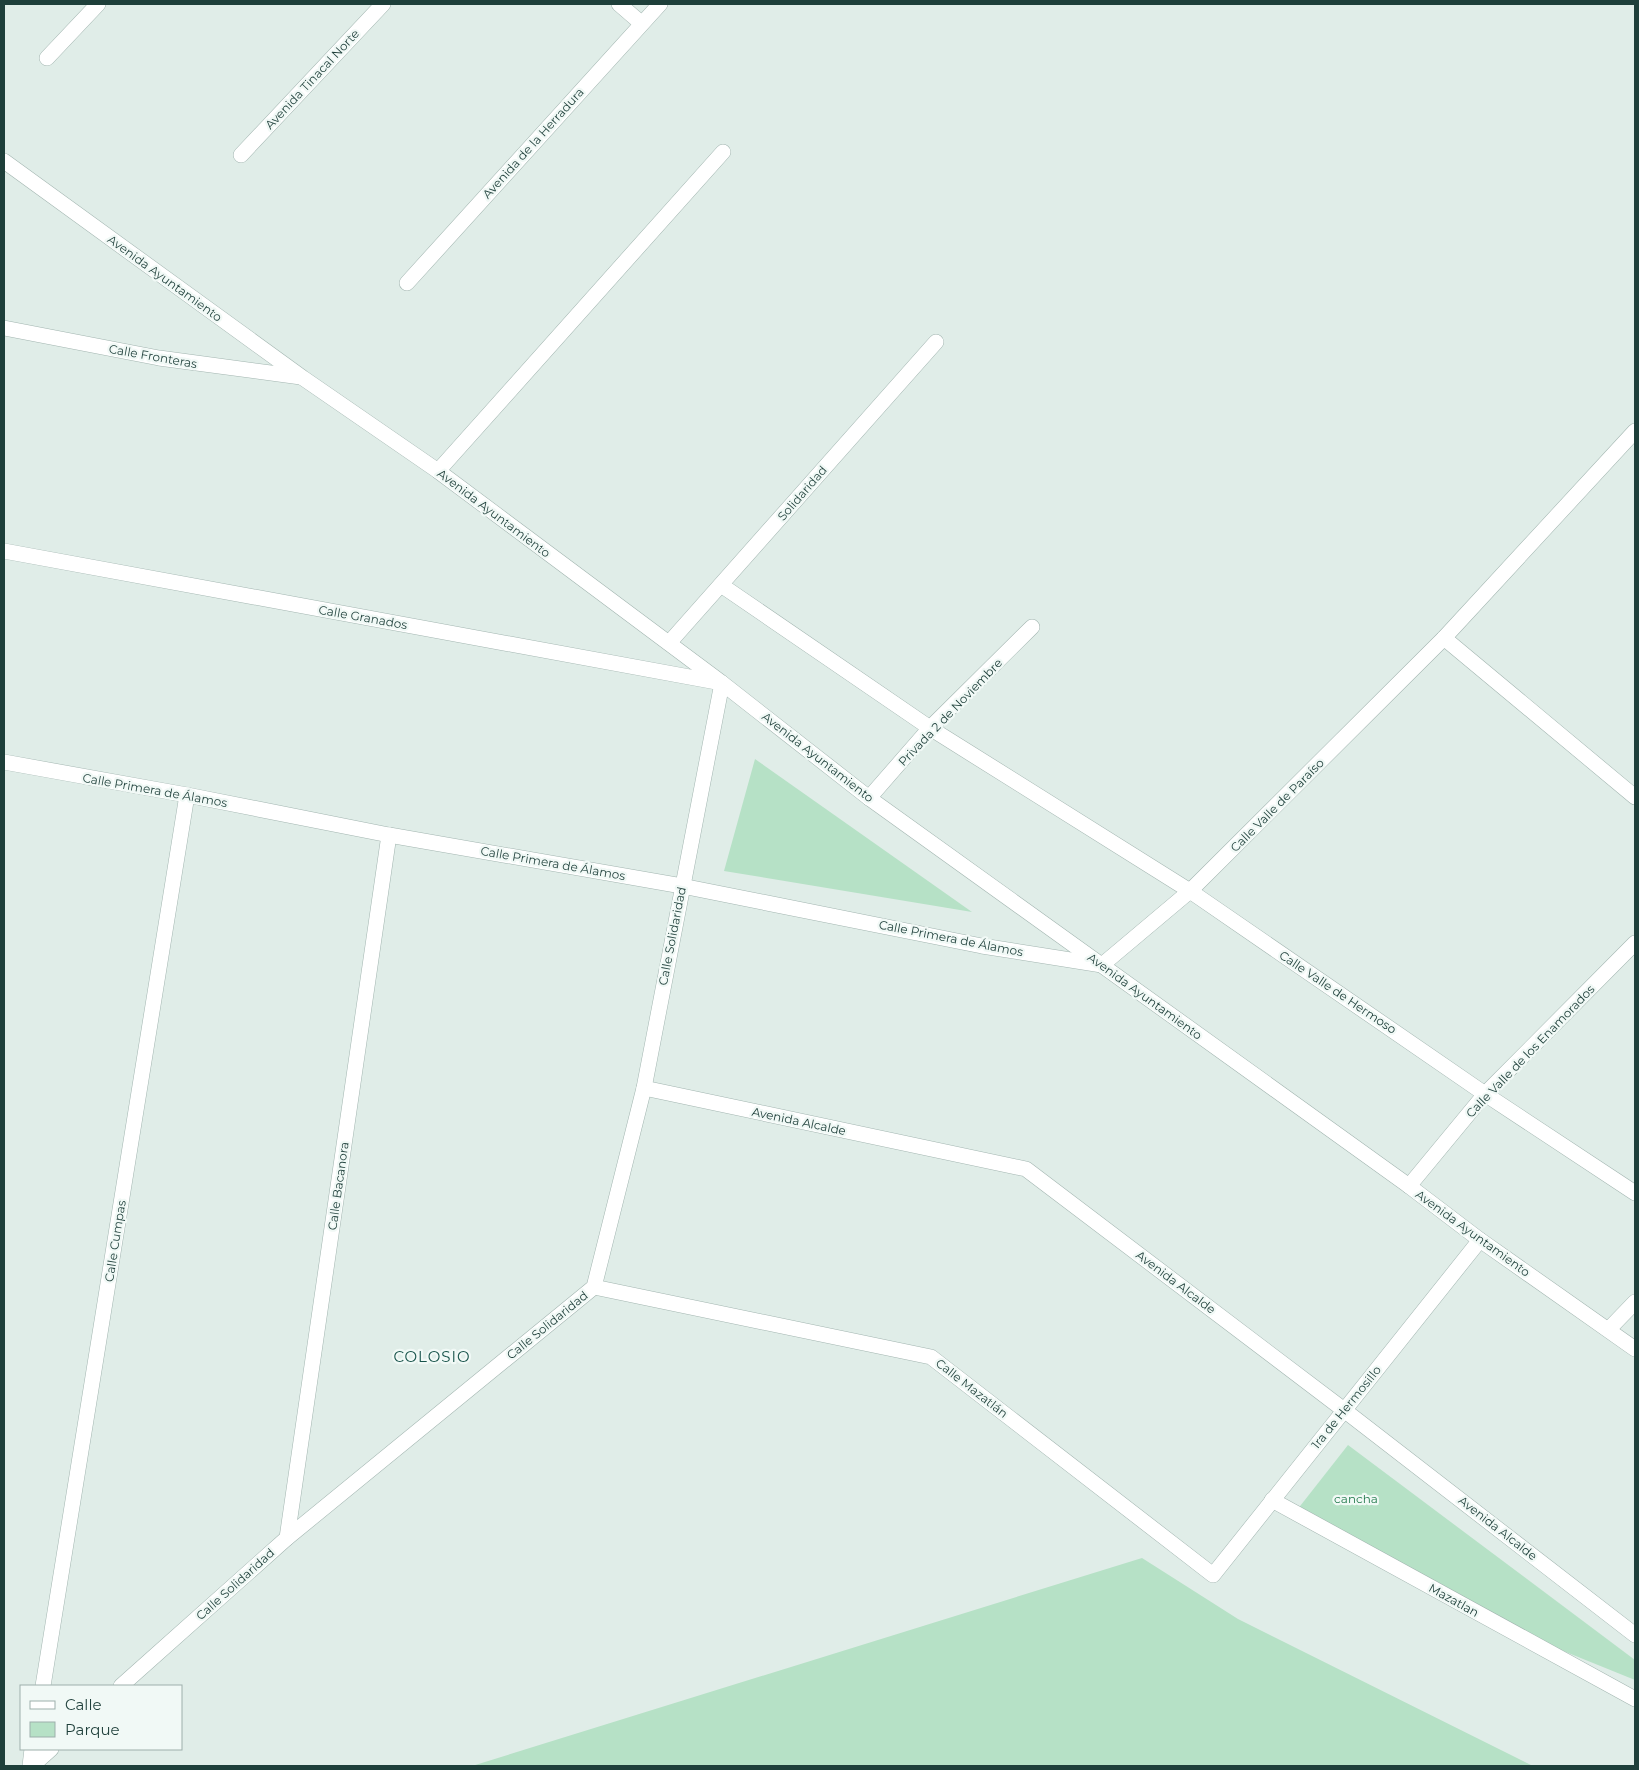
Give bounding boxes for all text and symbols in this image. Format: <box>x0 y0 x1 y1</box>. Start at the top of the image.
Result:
street label: Avenida Tinacal Norte <box>262 26 362 132</box>
street label: Avenida de la Herradura <box>479 84 587 202</box>
street label: Avenida Ayuntamiento <box>105 231 225 325</box>
street label: Calle Fronteras <box>108 341 198 371</box>
street label: Solidaridad <box>774 462 830 524</box>
street label: Avenida Ayuntamiento <box>434 466 554 560</box>
street label: Calle Granados <box>318 602 409 632</box>
street label: Privada 2 de Noviembre <box>895 655 1005 769</box>
street label: Avenida Ayuntamiento <box>759 709 877 805</box>
street label: Calle Valle de Paraíso <box>1227 755 1327 855</box>
street label: Calle Primera de Álamos <box>81 770 229 810</box>
street label: Calle Primera de Álamos <box>479 843 627 883</box>
street label: Calle Solidaridad <box>655 885 689 987</box>
street label: Calle Primera de Álamos <box>878 917 1025 959</box>
street label: Calle Valle de Hermoso <box>1277 947 1399 1037</box>
street label: Avenida Ayuntamiento <box>1085 949 1205 1043</box>
street label: Calle Valle de los Enamorados <box>1463 981 1598 1120</box>
street label: Avenida Alcalde <box>751 1104 847 1138</box>
street label: Calle Bacanora <box>324 1141 352 1231</box>
street label: Avenida Ayuntamiento <box>1413 1186 1533 1280</box>
street label: Calle Cumpas <box>101 1199 129 1283</box>
street label: Avenida Alcalde <box>1133 1247 1219 1317</box>
street label: Calle Solidaridad <box>503 1288 591 1362</box>
district label: COLOSIO <box>393 1347 471 1366</box>
street label: Calle Mazatlán <box>933 1355 1011 1421</box>
street label: 1ra de Hermosillo <box>1308 1362 1384 1452</box>
park label: cancha <box>1334 1491 1378 1506</box>
street label: Avenida Alcalde <box>1456 1493 1540 1563</box>
street label: Calle Solidaridad <box>193 1545 277 1623</box>
street label: Mazatlan <box>1426 1580 1482 1620</box>
legend <box>20 1685 182 1750</box>
text: Calle <box>65 1695 102 1714</box>
text: Parque <box>65 1720 120 1739</box>

